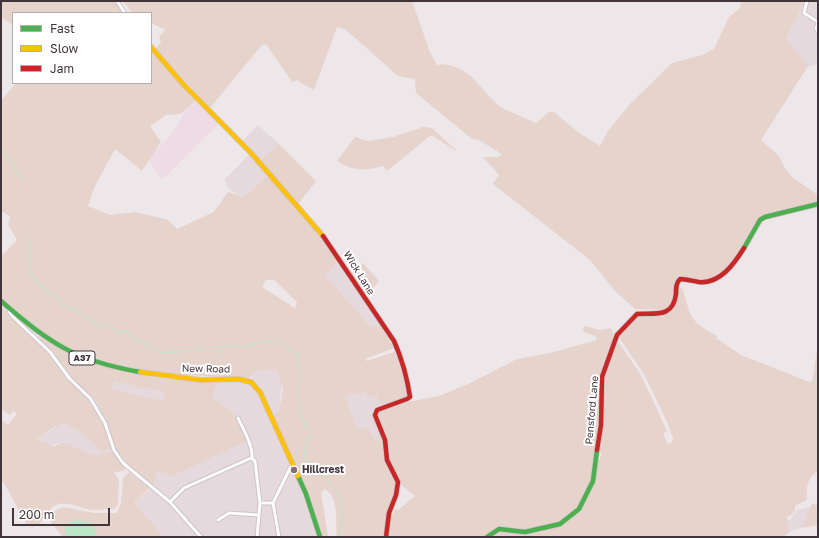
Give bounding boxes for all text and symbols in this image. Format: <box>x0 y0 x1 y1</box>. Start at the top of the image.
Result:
legend <box>12 12 152 84</box>
text: Fast <box>50 21 75 36</box>
text: Slow <box>50 41 78 56</box>
text: Jam <box>50 61 74 76</box>
street label: Wick Lane <box>341 249 377 297</box>
road number: A37 <box>69 351 95 365</box>
street label: New Road <box>182 363 230 375</box>
street label: Pensford Lane <box>583 375 601 445</box>
place label: Hillcrest <box>302 464 344 476</box>
marker: Hillcrest <box>289 465 299 475</box>
scale bar <box>14 500 112 526</box>
text: 200 m <box>19 507 54 522</box>

